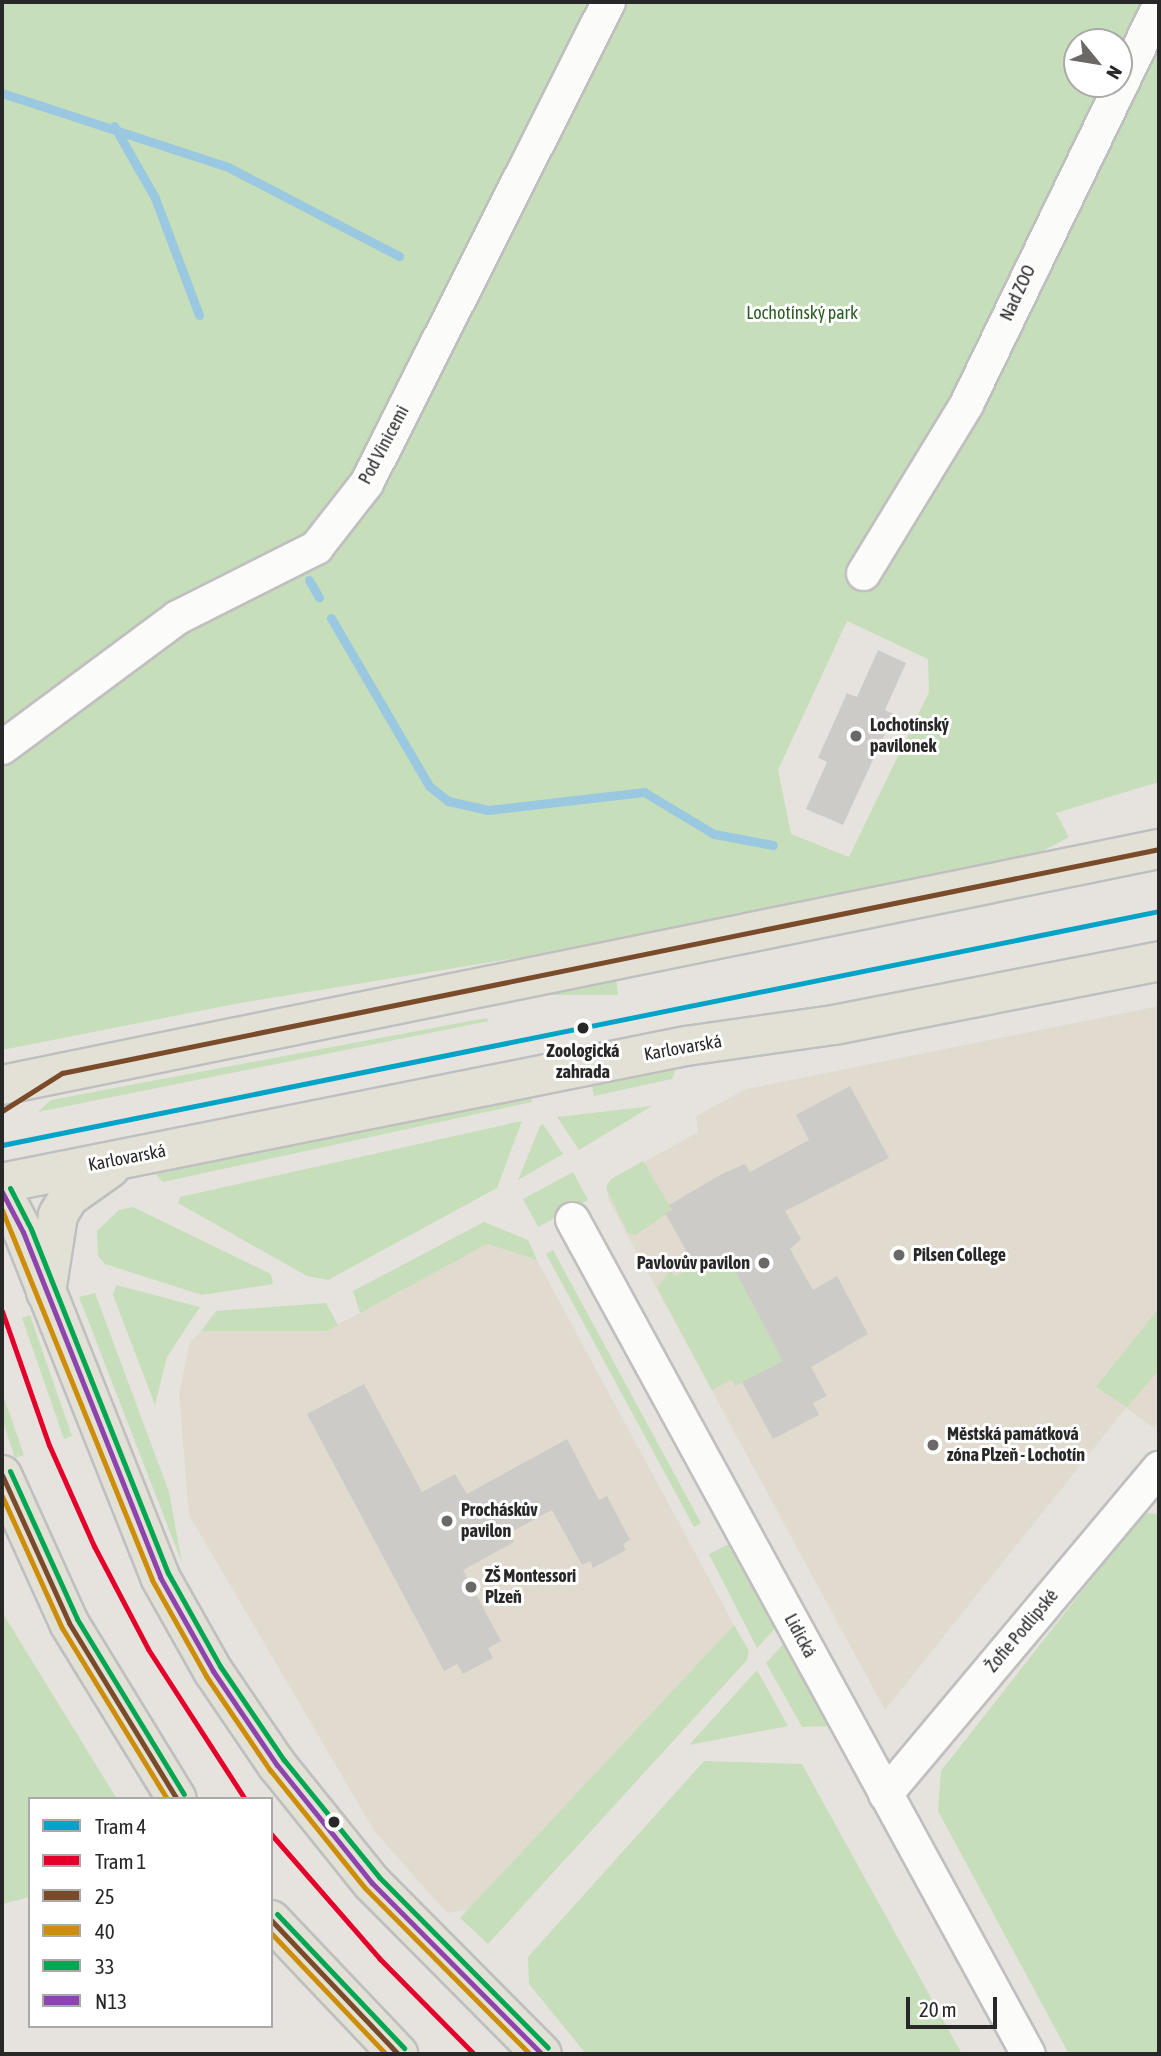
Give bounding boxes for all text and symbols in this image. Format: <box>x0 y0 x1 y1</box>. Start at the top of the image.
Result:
north arrow <box>1063 28 1133 98</box>
text: N <box>1102 62 1127 83</box>
street label: Nad ZOO <box>996 262 1040 324</box>
park label: Lochotínský park <box>746 302 858 324</box>
street label: Pod Vinicemi <box>354 402 414 488</box>
place label: Lochotínský pavilonek <box>870 715 949 758</box>
marker: Lochotínský pavilonek <box>848 728 864 744</box>
marker: Zoologická zahrada <box>573 1018 593 1038</box>
street label: Karlovarská <box>642 1031 724 1065</box>
place label: Zoologická zahrada <box>547 1041 619 1084</box>
street label: Karlovarská <box>86 1140 168 1176</box>
place label: Pilsen College <box>913 1244 1006 1266</box>
marker: Pilsen College <box>891 1247 907 1263</box>
place label: Pavlovův pavilon <box>637 1252 750 1274</box>
marker: Pavlovův pavilon <box>756 1255 772 1271</box>
place label: Městská památková zóna Plzeň - Lochotín <box>947 1424 1085 1466</box>
marker: Městská památková zóna Plzeň - Lochotín <box>925 1437 941 1453</box>
place label: Procháskův pavilon <box>461 1500 538 1542</box>
marker: Procháskův pavilon <box>439 1513 455 1529</box>
place label: ZŠ Montessori Plzeň <box>485 1566 576 1608</box>
marker: ZŠ Montessori Plzeň <box>463 1579 479 1595</box>
street label: Žofie Podlipské <box>981 1585 1063 1677</box>
street label: Lidická <box>779 1610 821 1662</box>
legend <box>28 1797 273 2028</box>
text: Tram 4 <box>95 1814 146 1838</box>
unlabelled marker <box>327 1815 341 1829</box>
text: Tram 1 <box>95 1849 146 1873</box>
text: 25 <box>95 1884 115 1908</box>
text: 40 <box>95 1919 115 1943</box>
text: 33 <box>95 1954 115 1978</box>
scale bar <box>909 1982 1000 2026</box>
text: N13 <box>95 1989 127 2013</box>
text: 20 m <box>919 1997 957 2021</box>

